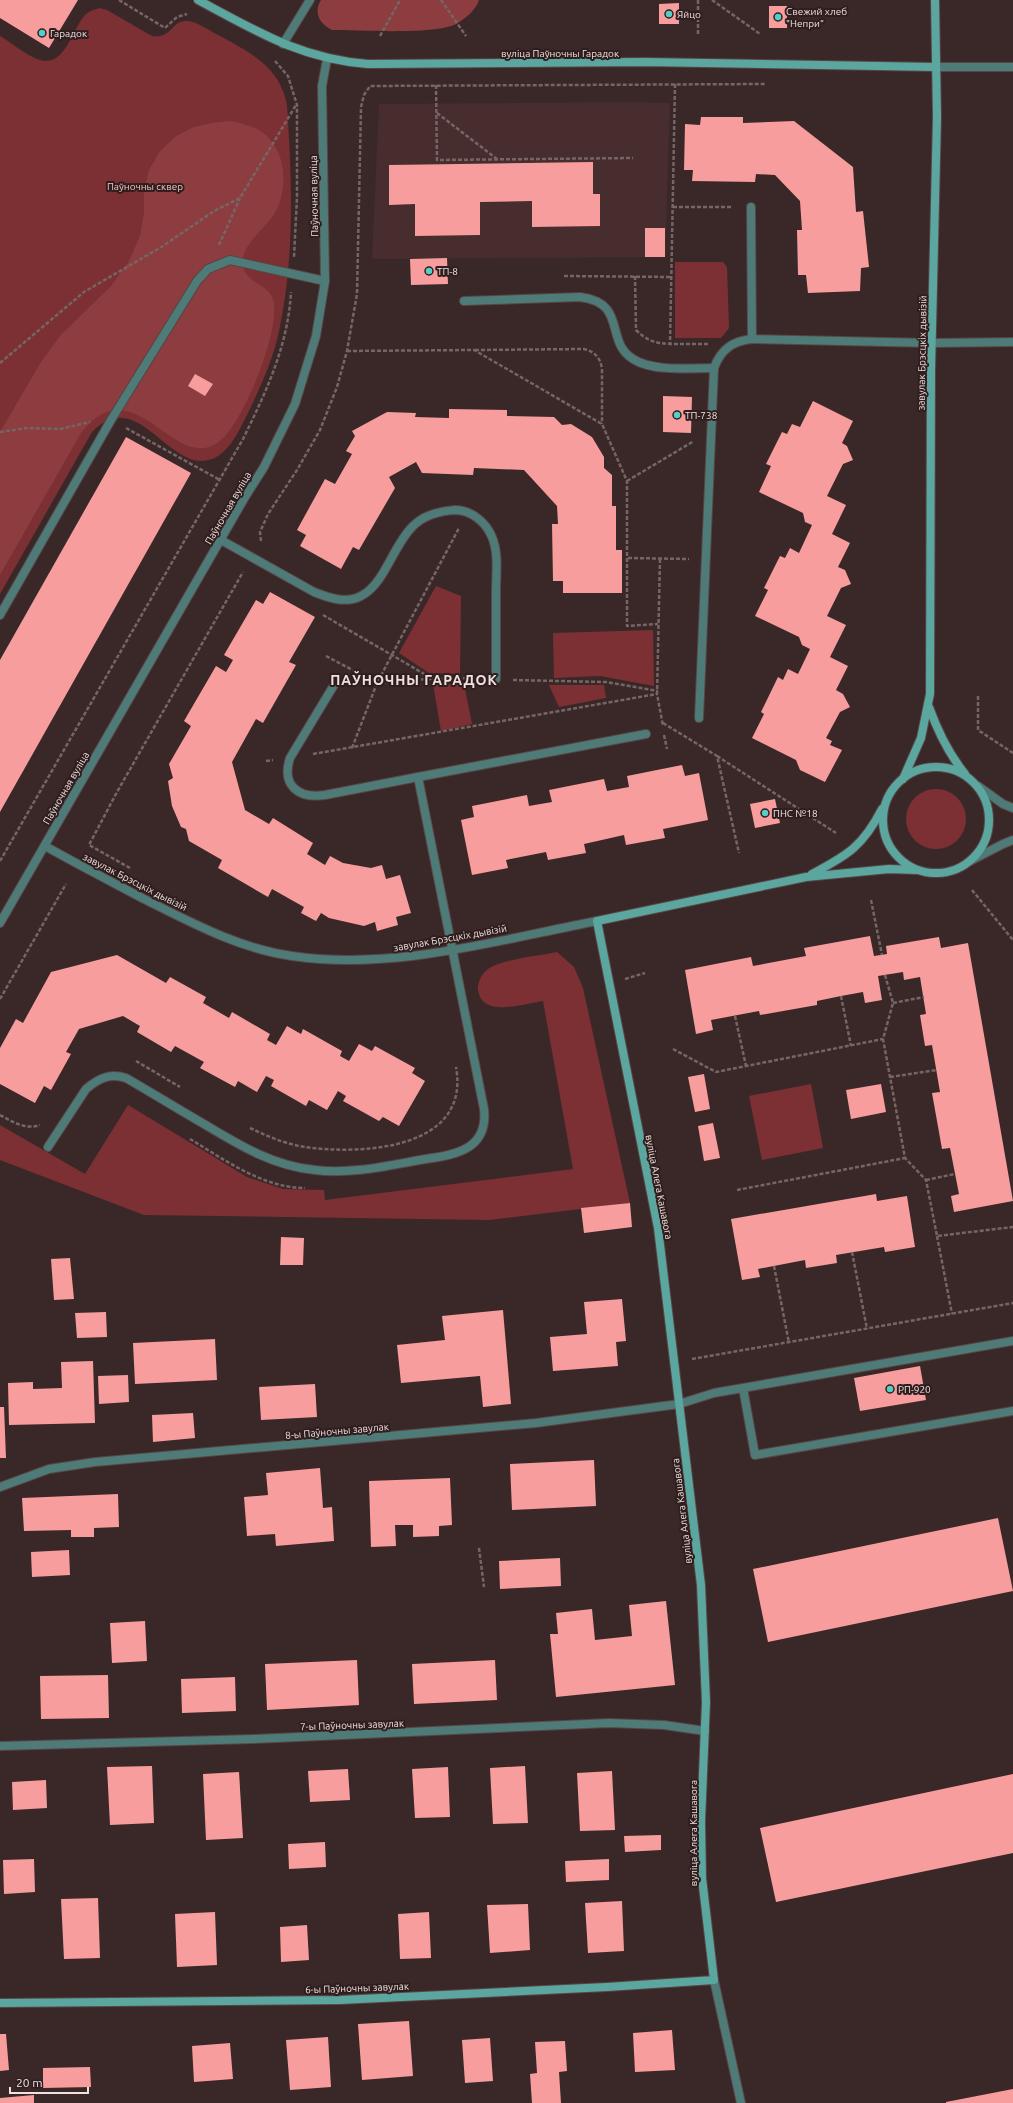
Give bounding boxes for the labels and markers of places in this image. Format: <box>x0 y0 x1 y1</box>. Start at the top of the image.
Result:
place label: Свежий хлеб "Непри" <box>786 6 847 29</box>
marker: Яйцо <box>664 9 674 19</box>
place label: Яйцо <box>677 9 701 20</box>
marker: Свежий хлеб "Непри" <box>773 12 783 22</box>
marker: Гарадок <box>37 28 47 38</box>
place label: Гарадок <box>50 28 87 39</box>
marker: ТП-8 <box>424 266 434 276</box>
place label: ТП-8 <box>437 266 458 277</box>
marker: ТП-738 <box>672 410 682 420</box>
place label: ТП-738 <box>685 410 718 421</box>
marker: ПНС №18 <box>760 808 770 818</box>
place label: ПНС №18 <box>773 808 818 819</box>
marker: РП-920 <box>885 1384 895 1394</box>
place label: РП-920 <box>898 1384 931 1395</box>

